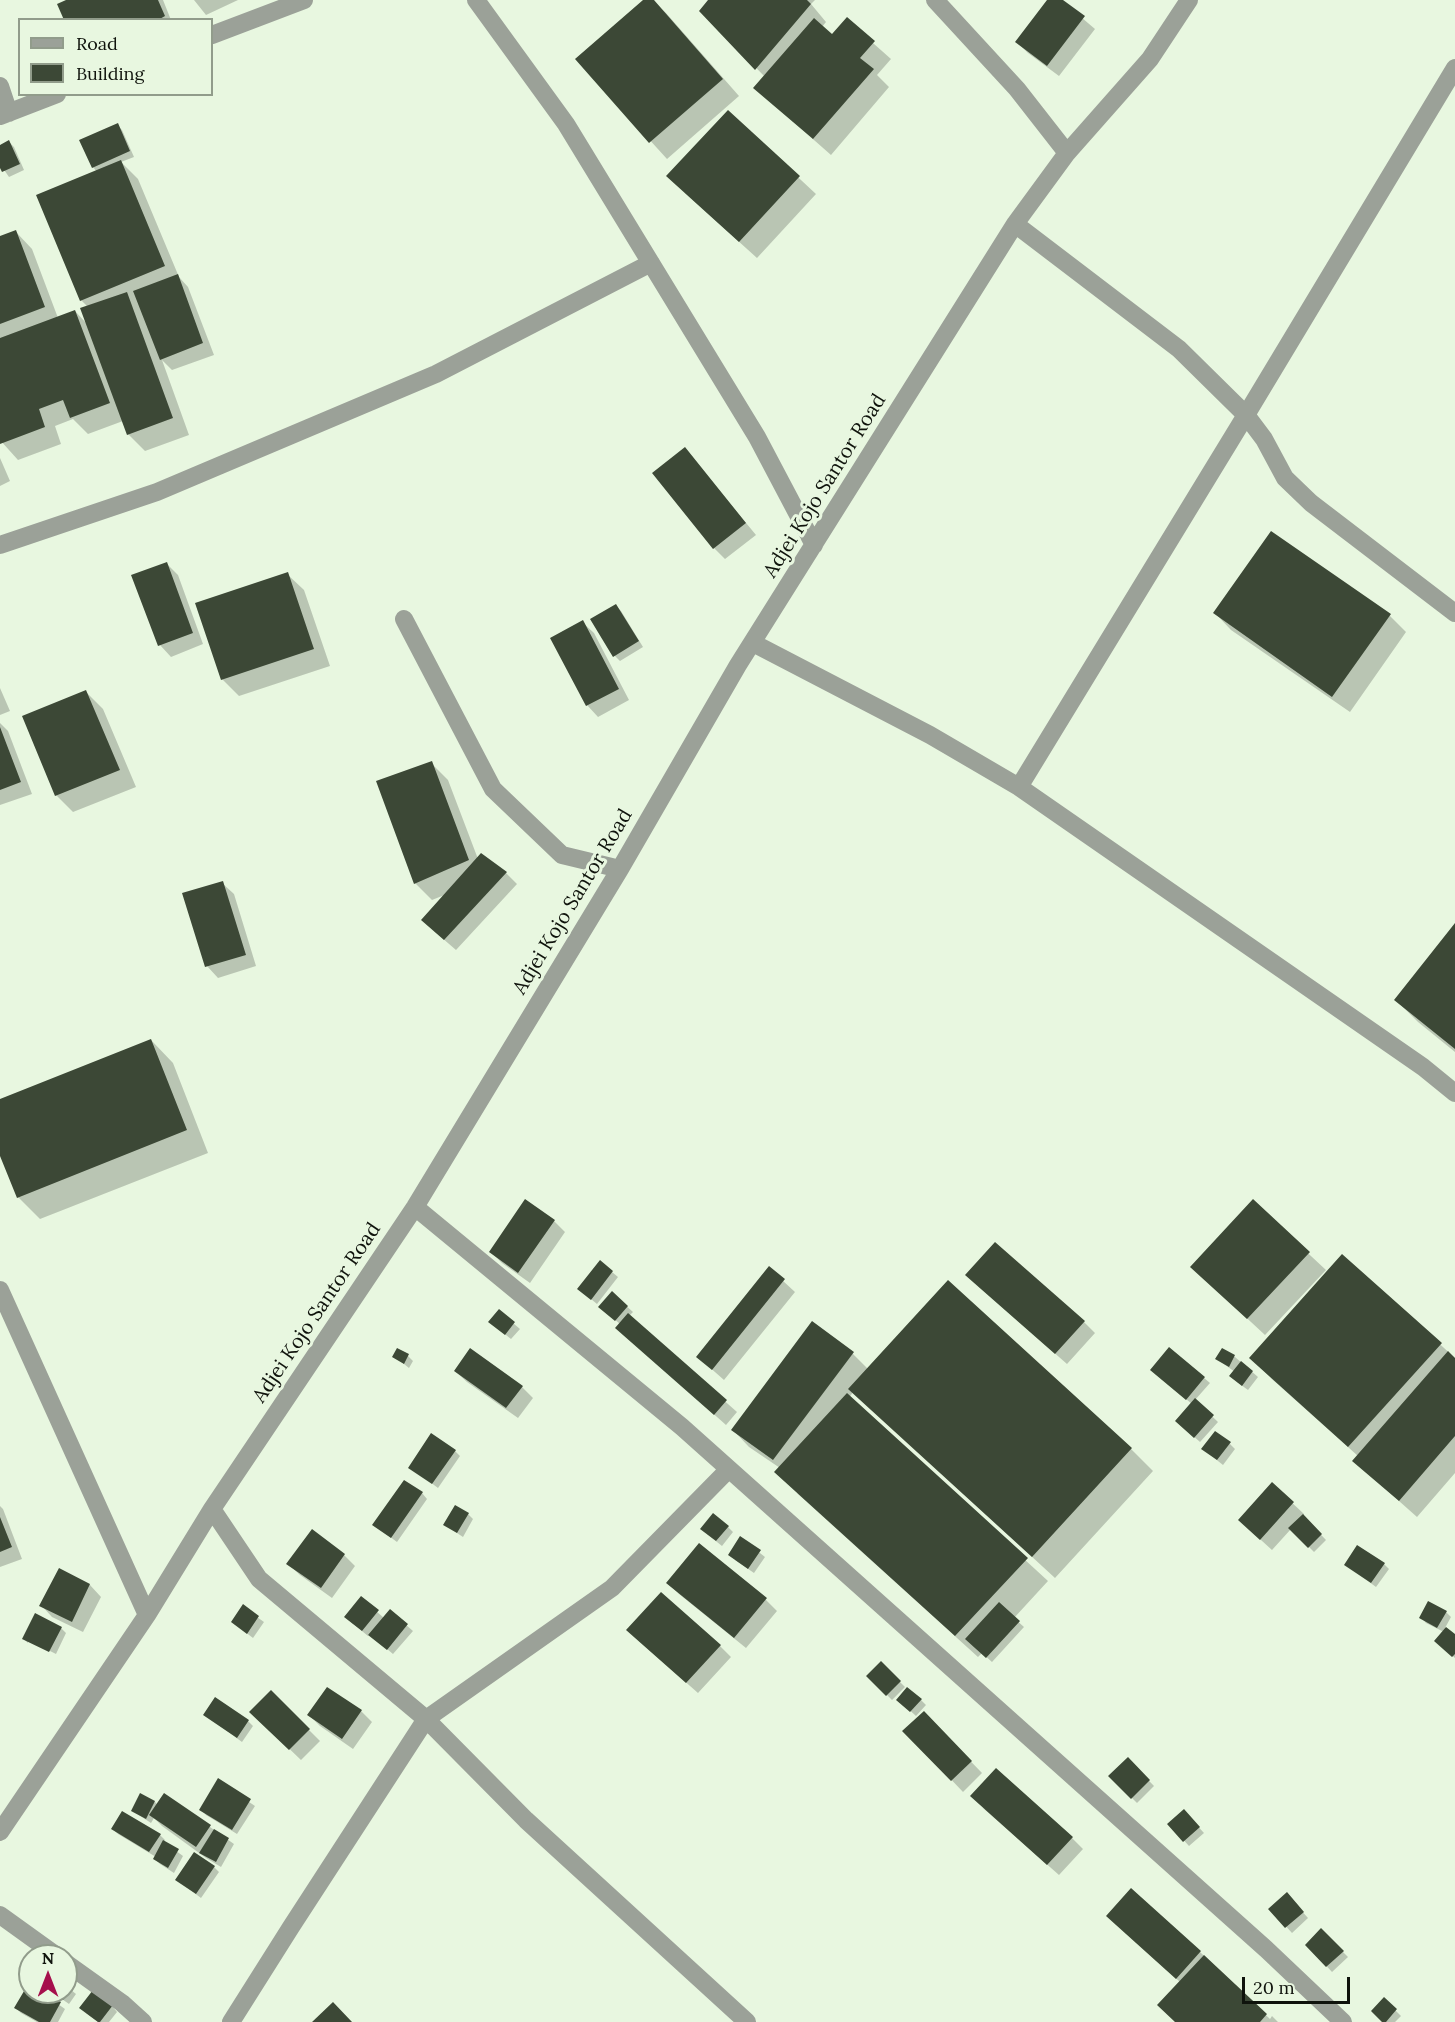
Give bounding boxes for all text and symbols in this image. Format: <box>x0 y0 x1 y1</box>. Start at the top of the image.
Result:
legend <box>18 18 213 96</box>
text: Road <box>76 32 118 55</box>
text: Building <box>76 62 144 85</box>
street label: Adjei Kojo Santor Road <box>759 390 891 582</box>
street label: Adjei Kojo Santor Road <box>508 805 638 999</box>
street label: Adjei Kojo Santor Road <box>248 1218 386 1408</box>
north arrow <box>18 1944 78 2004</box>
text: N <box>42 1948 54 1968</box>
scale bar <box>1245 1965 1353 2003</box>
text: 20 m <box>1253 1976 1295 1999</box>

